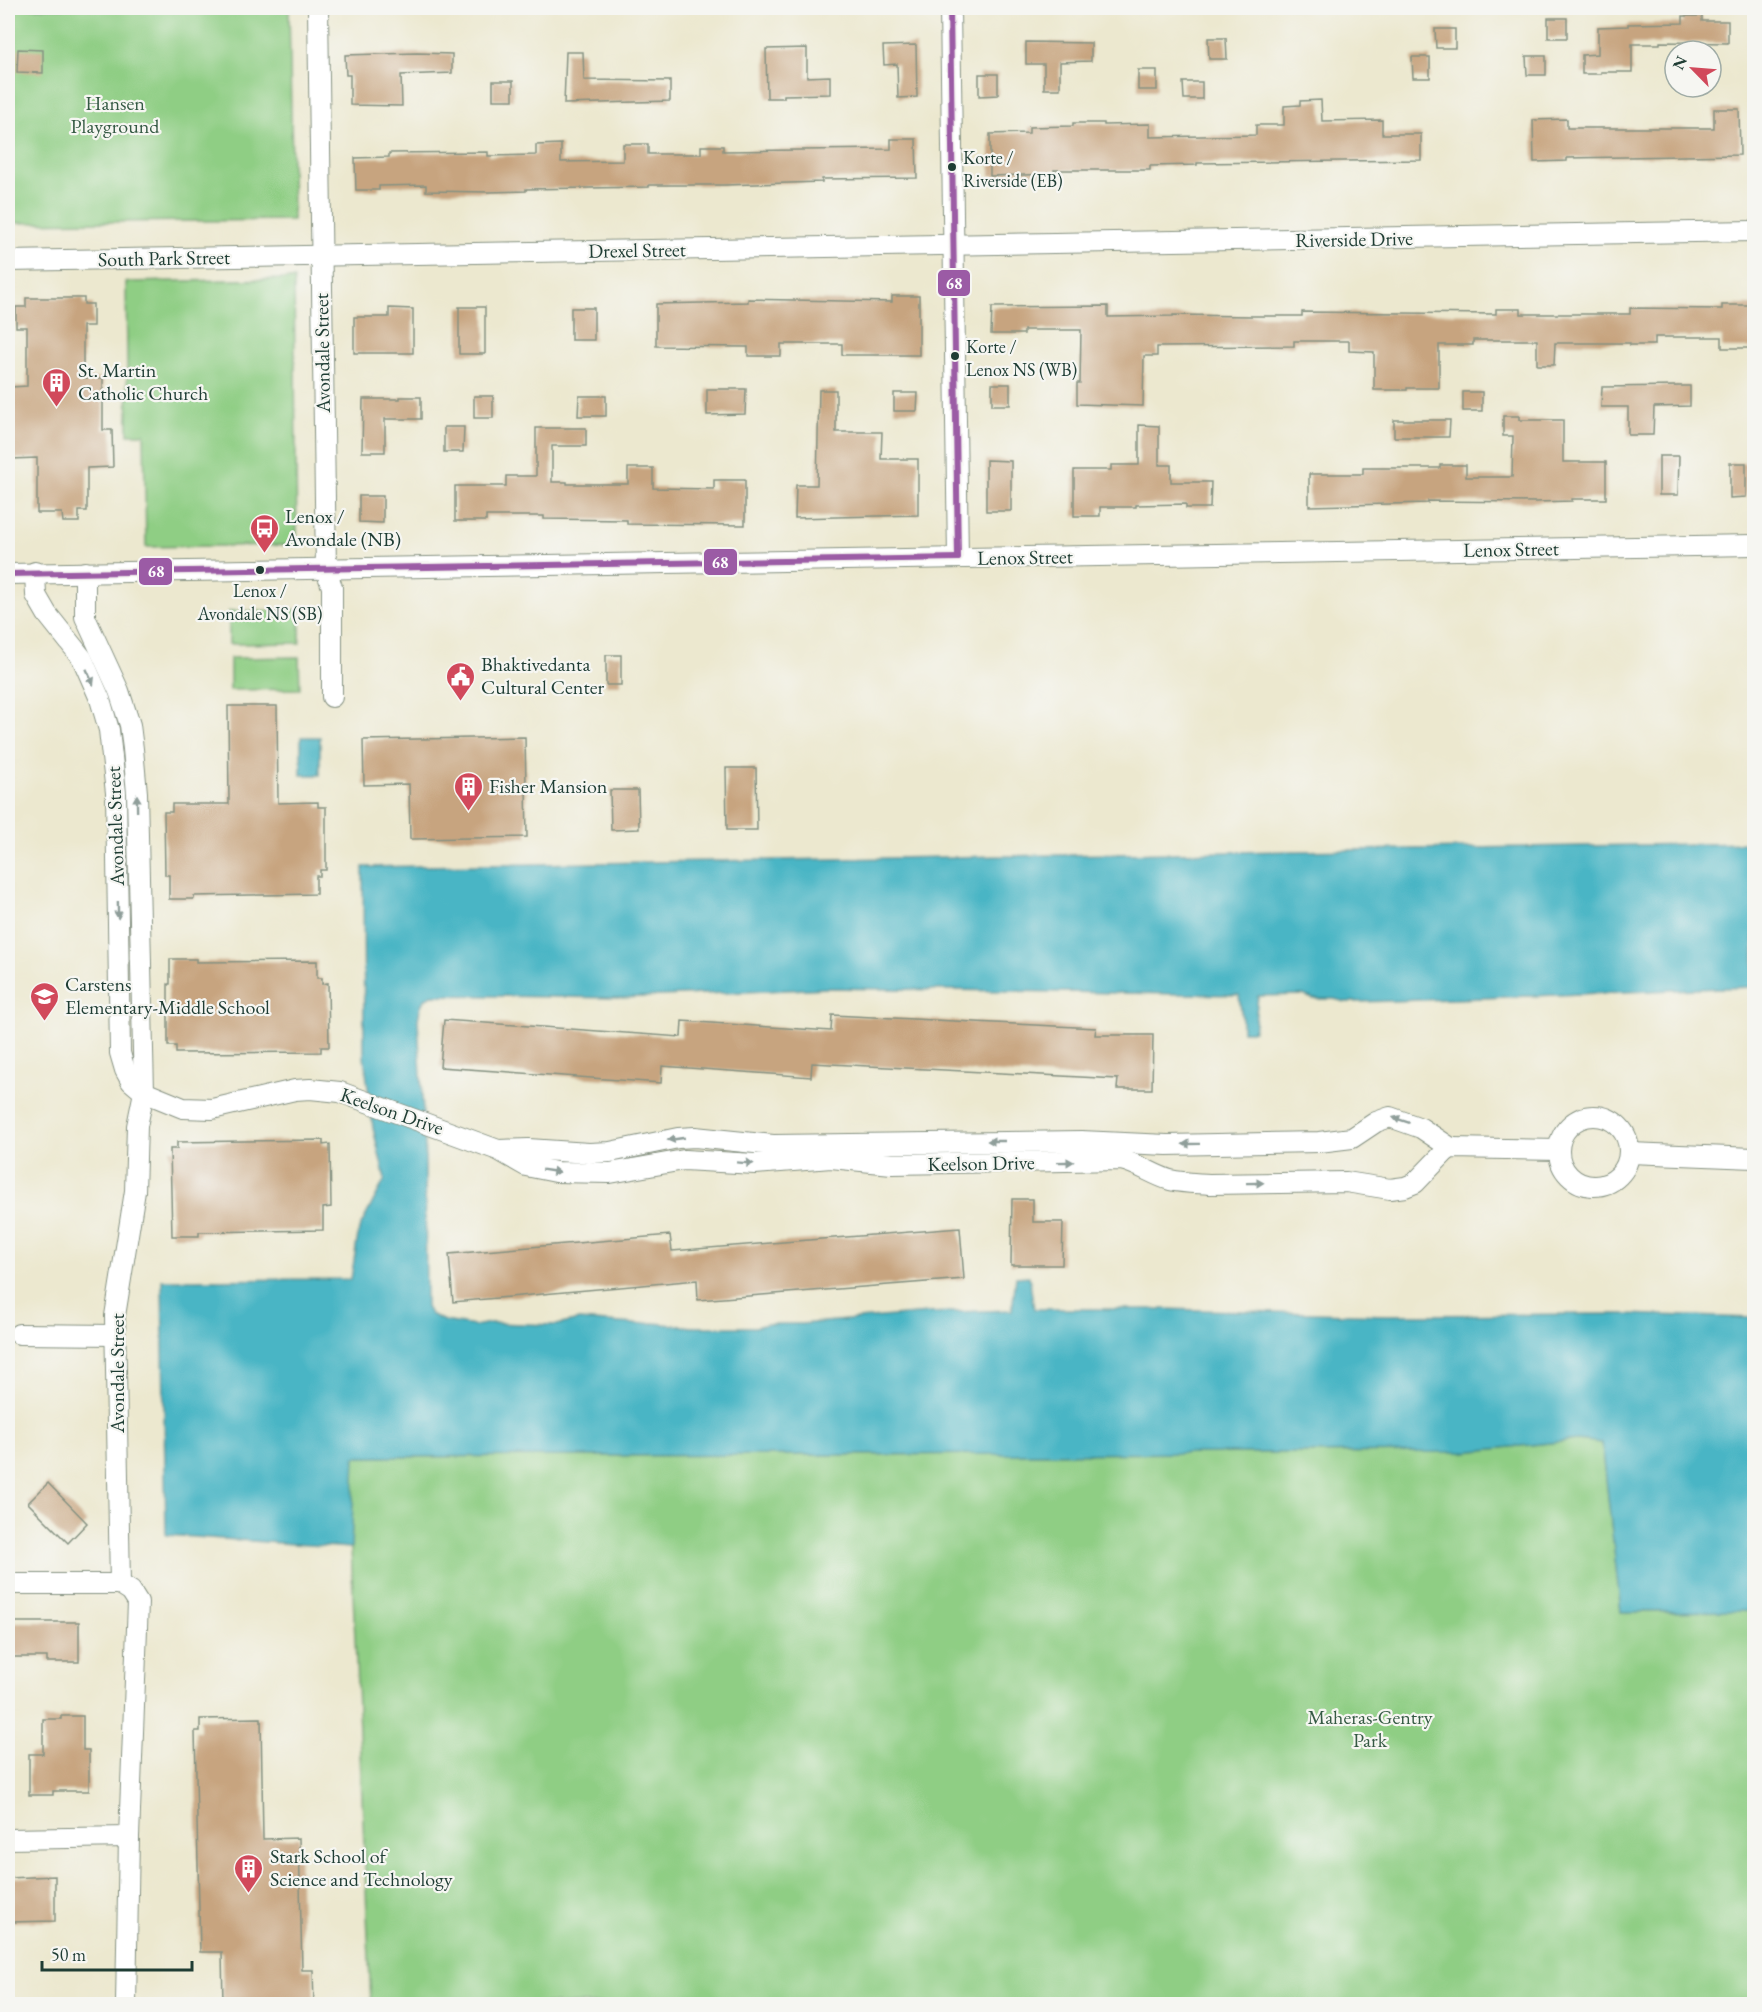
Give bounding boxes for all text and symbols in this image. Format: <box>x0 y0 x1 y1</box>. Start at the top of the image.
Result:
north arrow <box>1663 39 1723 99</box>
text: N <box>1668 53 1692 73</box>
park label: Hansen Playground <box>71 90 160 139</box>
place label: Korte / Riverside (EB) <box>963 146 1063 192</box>
marker: Korte / Riverside (EB) <box>946 161 958 173</box>
street label: Riverside Drive <box>1295 225 1413 253</box>
street label: Drexel Street <box>588 236 687 264</box>
street label: South Park Street <box>98 244 231 272</box>
line badge: 68 <box>937 269 971 297</box>
text: 68 <box>946 273 962 294</box>
street label: Avondale Street <box>308 292 336 414</box>
place label: Korte / Lenox NS (WB) <box>966 335 1077 381</box>
marker: Korte / Lenox NS (WB) <box>949 350 961 362</box>
place label: St. Martin Catholic Church <box>78 357 208 406</box>
building icon: St. Martin Catholic Church <box>41 366 73 408</box>
place label: Lenox / Avondale (NB) <box>284 503 401 552</box>
bus stop icon: Lenox / Avondale (NB) <box>248 512 280 554</box>
street label: Lenox Street <box>1463 535 1560 563</box>
street label: Lenox Street <box>977 543 1074 571</box>
line badge: 68 <box>703 548 738 576</box>
text: 68 <box>712 552 728 573</box>
line badge: 68 <box>138 557 173 586</box>
text: 68 <box>148 561 164 582</box>
marker: Lenox / Avondale NS (SB) <box>254 564 266 576</box>
place label: Lenox / Avondale NS (SB) <box>197 579 322 625</box>
place label: Bhaktivedanta Cultural Center <box>481 651 604 700</box>
public building icon: Bhaktivedanta Cultural Center <box>444 660 476 702</box>
one-way arrow <box>85 669 95 687</box>
street label: Avondale Street <box>100 765 130 887</box>
building icon: Fisher Mansion <box>452 770 484 812</box>
place label: Fisher Mansion <box>489 773 608 799</box>
one-way arrow <box>133 793 142 812</box>
one-way arrow <box>113 901 123 920</box>
place label: Carstens Elementary-Middle School <box>65 971 270 1020</box>
school or university icon: Carstens Elementary-Middle School <box>28 980 60 1022</box>
street label: Keelson Drive <box>337 1081 447 1141</box>
one-way arrow <box>1391 1115 1409 1125</box>
one-way arrow <box>666 1134 685 1143</box>
one-way arrow <box>987 1137 1006 1146</box>
one-way arrow <box>1182 1140 1201 1149</box>
street label: Keelson Drive <box>927 1149 1035 1177</box>
one-way arrow <box>1055 1157 1074 1167</box>
one-way arrow <box>735 1159 754 1168</box>
one-way arrow <box>542 1167 561 1176</box>
one-way arrow <box>1246 1178 1265 1188</box>
street label: Avondale Street <box>104 1312 130 1434</box>
park label: Maheras-Gentry Park <box>1308 1704 1433 1753</box>
place label: Stark School of Science and Technology <box>270 1843 453 1892</box>
building icon: Stark School of Science and Technology <box>233 1852 265 1894</box>
scale bar <box>42 1934 192 1972</box>
text: 50 m <box>51 1943 86 1966</box>

